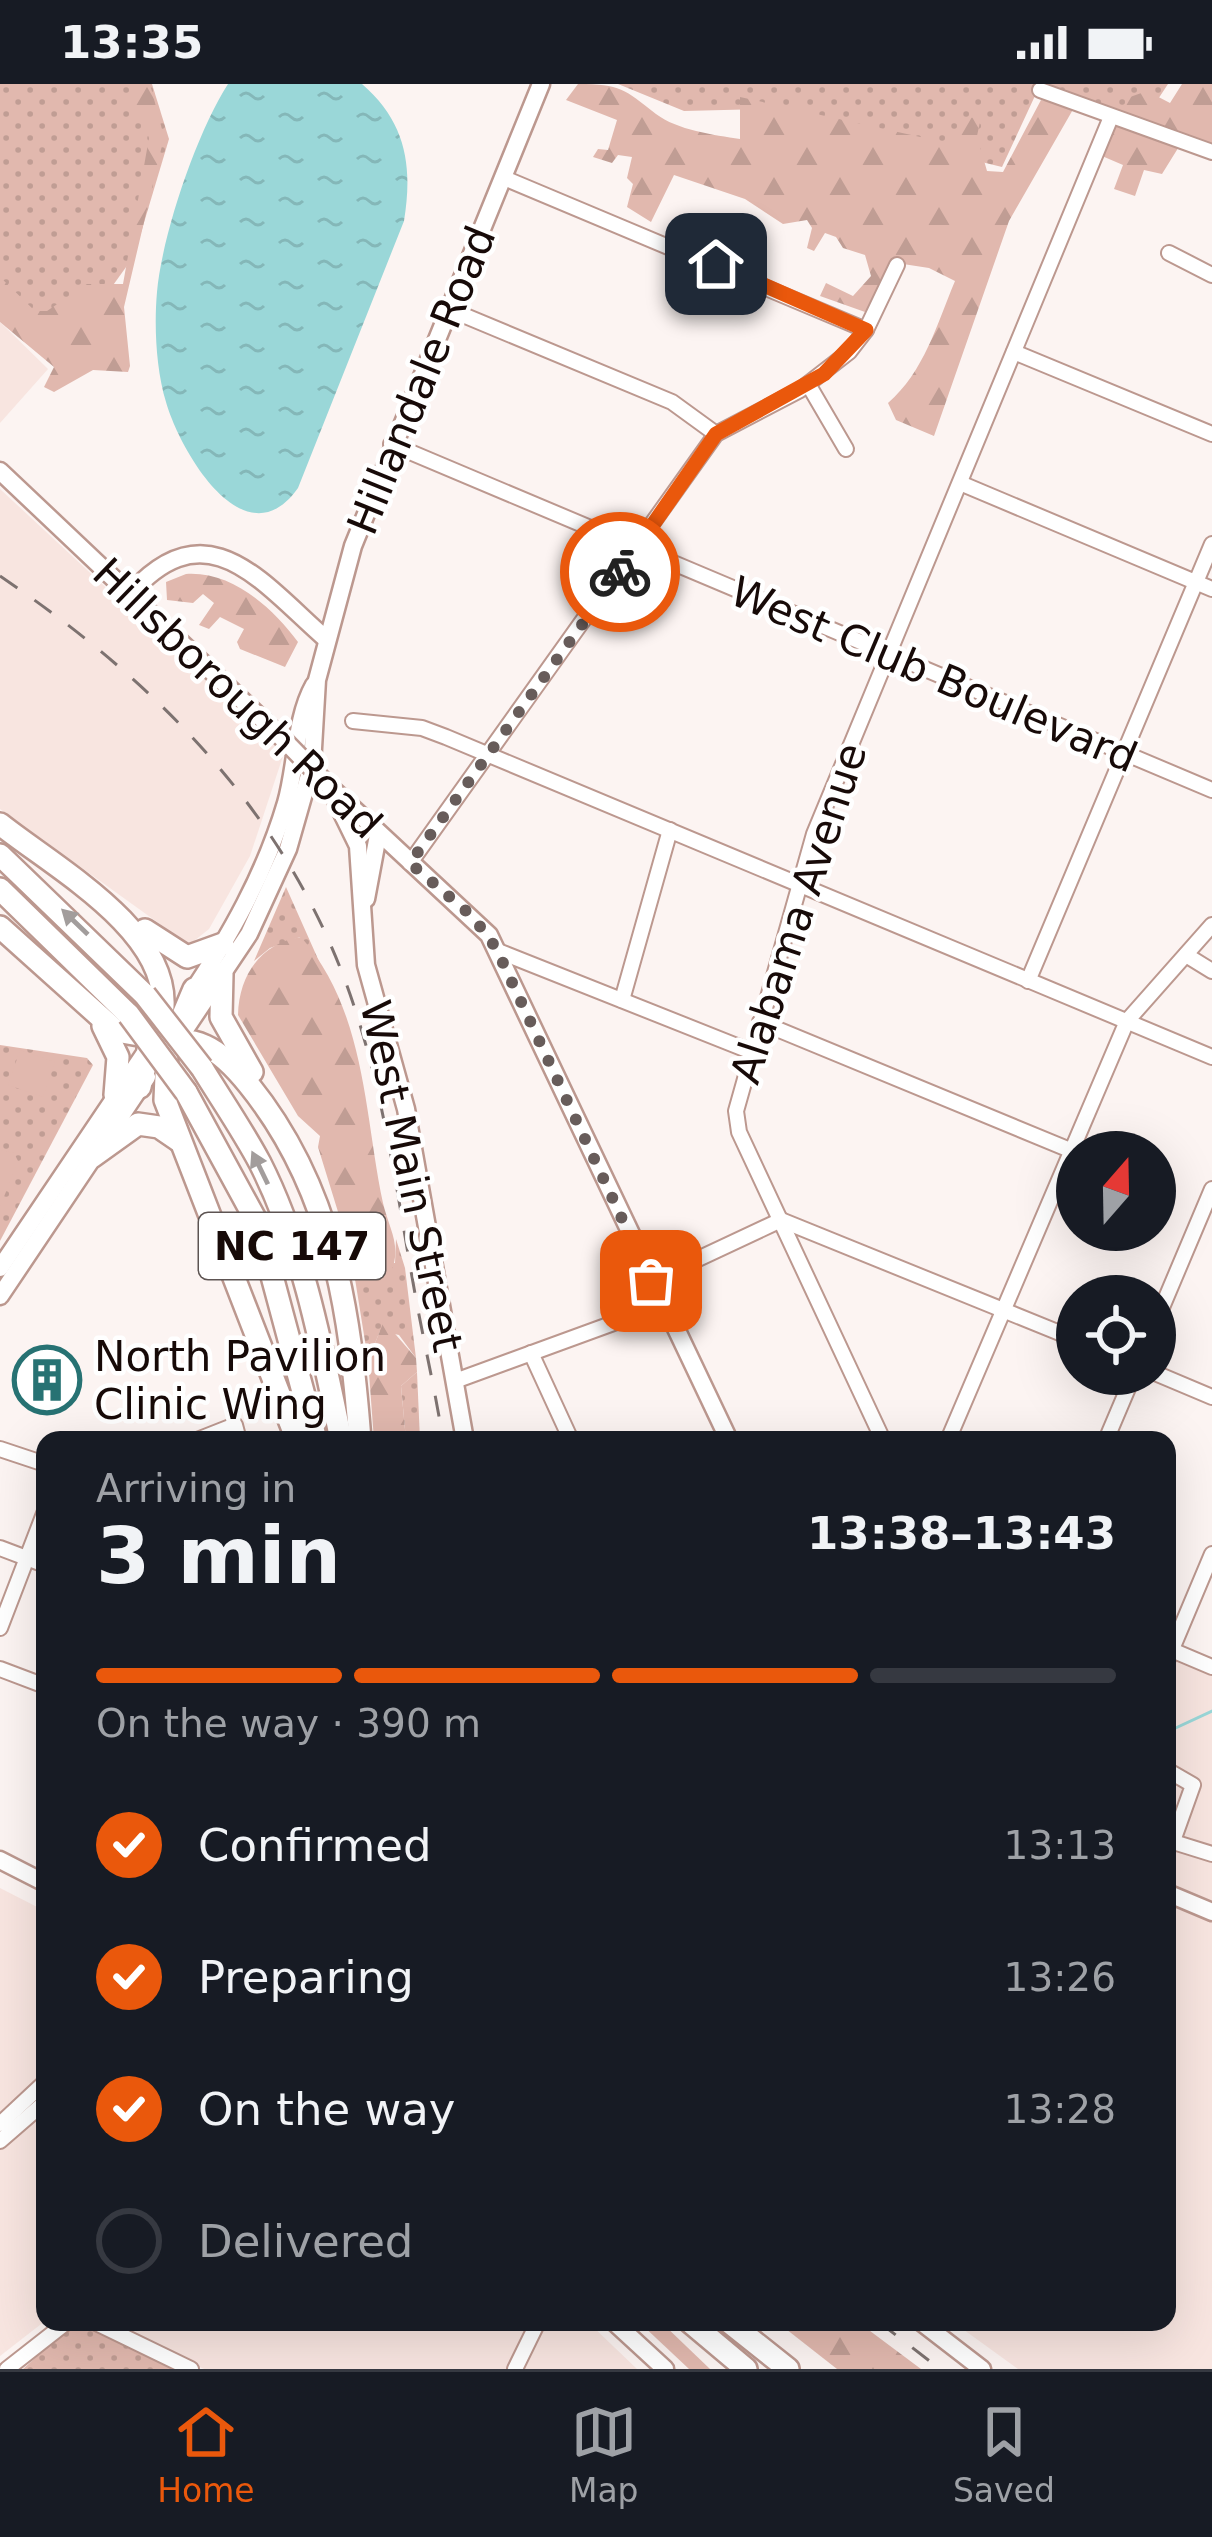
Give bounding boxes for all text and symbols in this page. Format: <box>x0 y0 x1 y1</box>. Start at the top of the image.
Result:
text: 13:35 <box>60 16 203 69</box>
pin <box>665 213 767 315</box>
street label: Hillandale Road <box>337 219 506 541</box>
icon: home <box>683 231 749 297</box>
courier <box>560 512 680 632</box>
icon: bike <box>587 539 653 605</box>
street label: Hillsborough Road <box>83 548 392 848</box>
street label: West Club Boulevard <box>723 567 1144 782</box>
street label: Alabama Avenue <box>720 737 877 1089</box>
one-way arrow <box>61 909 90 937</box>
street label: West Main Street <box>350 996 473 1356</box>
north arrow <box>1056 1131 1176 1251</box>
map controls <box>1056 1131 1176 1395</box>
one-way arrow <box>251 1150 271 1185</box>
road number: NC 147 <box>199 1213 385 1279</box>
pin <box>600 1230 702 1332</box>
icon: bag <box>618 1248 684 1314</box>
button: locate <box>1056 1275 1176 1395</box>
place label: North Pavilion Clinic Wing <box>94 1332 386 1429</box>
building icon: North Pavilion Clinic Wing <box>12 1345 82 1415</box>
text: Arriving in <box>96 1466 296 1511</box>
text: 13:38–13:43 <box>807 1507 1116 1560</box>
text: 3 min <box>96 1511 341 1601</box>
text: On the way · 390 m <box>96 1701 481 1746</box>
icon: check <box>96 1812 162 1878</box>
text: Confirmed <box>198 1819 432 1872</box>
text: 13:13 <box>1004 1823 1116 1868</box>
icon: check <box>96 1944 162 2010</box>
text: Preparing <box>198 1951 414 2004</box>
text: 13:26 <box>1004 1955 1116 2000</box>
icon: check <box>96 2076 162 2142</box>
text: On the way <box>198 2083 455 2136</box>
text: 13:28 <box>1004 2087 1116 2132</box>
text: Delivered <box>198 2215 413 2268</box>
tab: Home <box>157 2399 255 2510</box>
tab: Map <box>569 2399 639 2510</box>
tab: Saved <box>953 2399 1055 2510</box>

